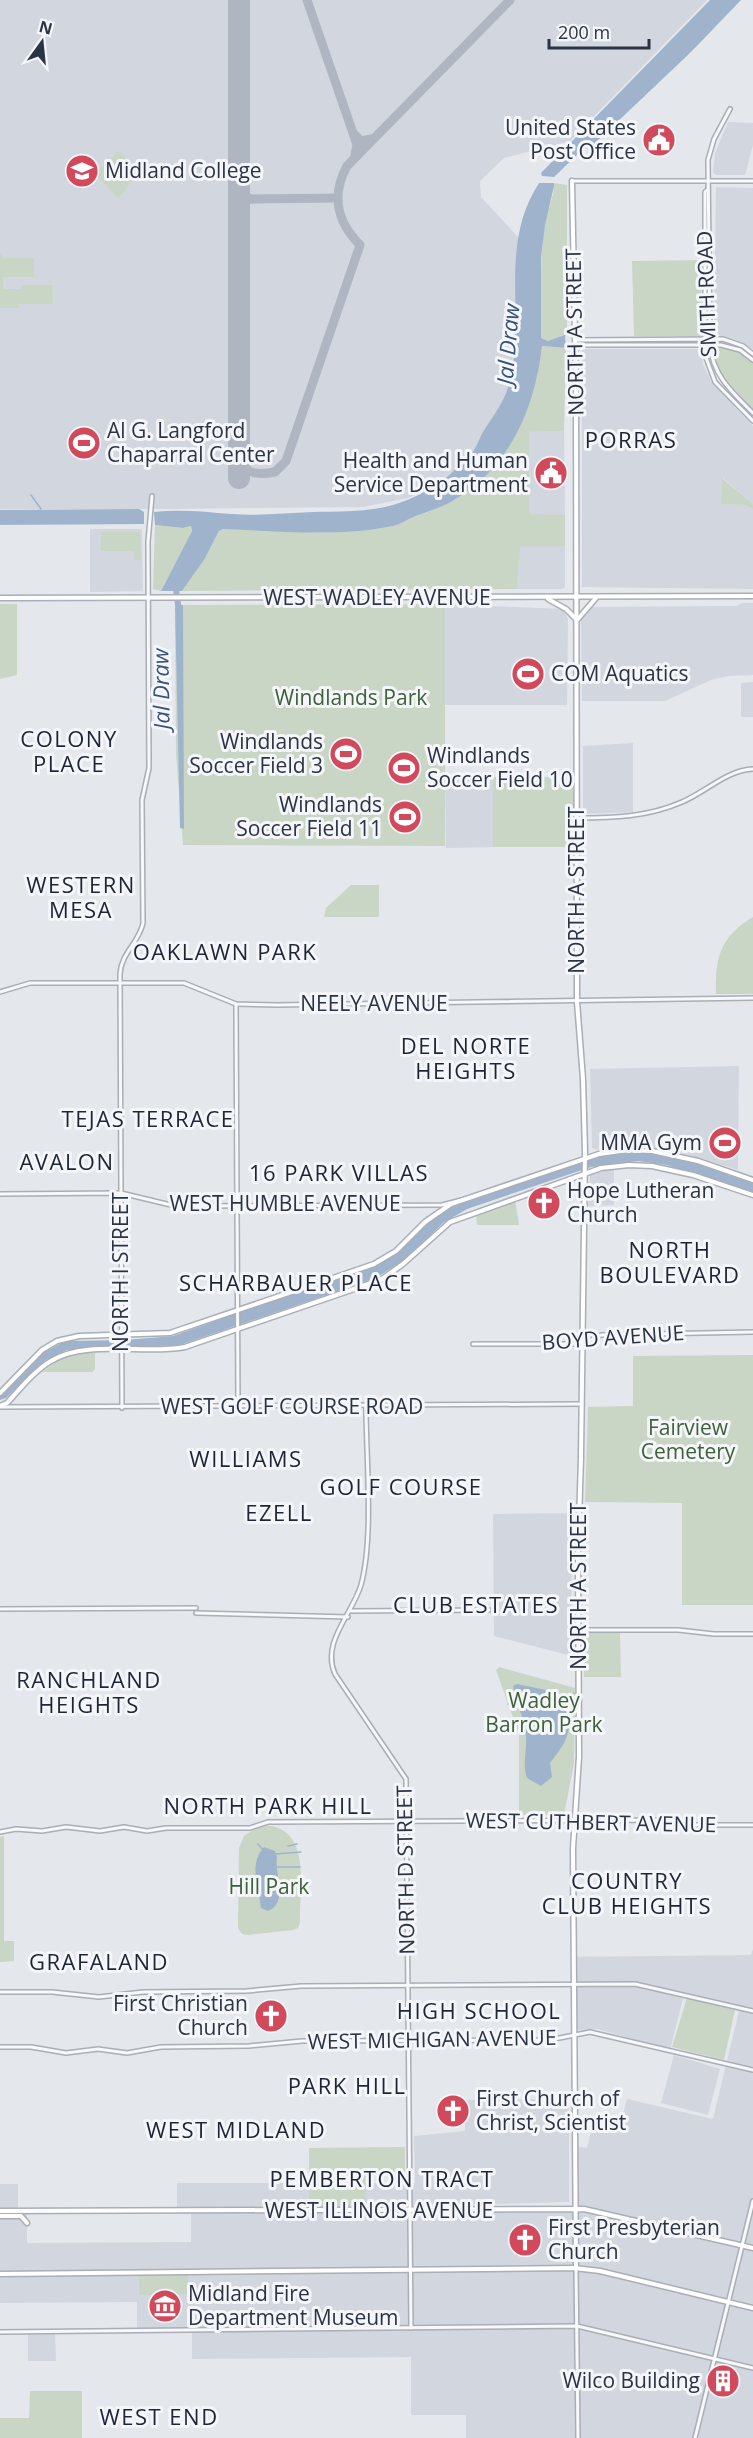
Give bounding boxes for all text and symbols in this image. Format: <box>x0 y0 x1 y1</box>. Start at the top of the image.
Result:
north arrow <box>12 12 72 72</box>
scale bar <box>549 12 650 50</box>
text: N <box>37 15 55 40</box>
text: 200 m <box>558 20 610 44</box>
place label: United States Post Office <box>505 113 636 165</box>
public building icon: United States Post Office <box>641 122 677 158</box>
school or university icon: Midland College <box>64 153 100 189</box>
place label: Midland College <box>105 156 262 184</box>
street label: SMITH ROAD <box>690 230 722 358</box>
street label: NORTH A STREET <box>559 248 589 416</box>
water label: Jal Draw <box>488 301 526 390</box>
place label: Al G. Langford Chaparral Center <box>107 416 275 468</box>
district label: PORRAS <box>585 424 677 454</box>
sports icon: Al G. Langford Chaparral Center <box>66 425 102 461</box>
place label: Health and Human Service Department <box>334 446 528 498</box>
public building icon: Health and Human Service Department <box>533 455 569 491</box>
street label: WEST WADLEY AVENUE <box>263 583 491 611</box>
water label: Jal Draw <box>144 647 176 734</box>
sports icon: COM Aquatics <box>510 656 546 692</box>
place label: COM Aquatics <box>551 659 688 687</box>
park label: Windlands Park <box>275 683 427 711</box>
district label: COLONY PLACE <box>20 723 118 778</box>
place label: Windlands Soccer Field 3 <box>189 727 323 779</box>
sports icon: Windlands Soccer Field 3 <box>328 736 364 772</box>
place label: Windlands Soccer Field 10 <box>427 741 573 793</box>
sports icon: Windlands Soccer Field 10 <box>386 750 422 786</box>
place label: Windlands Soccer Field 11 <box>236 790 382 842</box>
sports icon: Windlands Soccer Field 11 <box>387 799 423 835</box>
street label: NORTH A STREET <box>562 806 590 974</box>
district label: WESTERN MESA <box>26 869 136 924</box>
district label: OAKLAWN PARK <box>133 936 317 966</box>
street label: NEELY AVENUE <box>300 989 448 1017</box>
district label: DEL NORTE HEIGHTS <box>401 1030 531 1085</box>
district label: TEJAS TERRACE <box>62 1103 234 1133</box>
sports icon: MMA Gym <box>707 1125 743 1161</box>
place label: MMA Gym <box>600 1128 702 1156</box>
district label: AVALON <box>19 1146 115 1176</box>
district label: 16 PARK VILLAS <box>249 1157 429 1187</box>
place label: Hope Lutheran Church <box>567 1176 714 1228</box>
church icon: Hope Lutheran Church <box>526 1185 562 1221</box>
street label: WEST HUMBLE AVENUE <box>169 1189 401 1217</box>
street label: NORTH I STREET <box>106 1192 134 1352</box>
district label: NORTH BOULEVARD <box>599 1234 741 1289</box>
district label: SCHARBAUER PLACE <box>179 1267 413 1297</box>
street label: BOYD AVENUE <box>541 1318 685 1356</box>
street label: WEST GOLF COURSE ROAD <box>161 1392 423 1420</box>
park label: Fairview Cemetery <box>641 1413 736 1465</box>
district label: WILLIAMS <box>189 1443 303 1473</box>
district label: GOLF COURSE <box>319 1471 483 1501</box>
district label: EZELL <box>245 1497 313 1527</box>
street label: NORTH A STREET <box>564 1502 592 1670</box>
district label: CLUB ESTATES <box>393 1589 559 1619</box>
district label: RANCHLAND HEIGHTS <box>16 1664 162 1719</box>
park label: Wadley Barron Park <box>485 1686 603 1738</box>
street label: NORTH D STREET <box>390 1785 420 1955</box>
district label: NORTH PARK HILL <box>163 1790 373 1820</box>
street label: WEST CUTHBERT AVENUE <box>465 1806 717 1838</box>
district label: COUNTRY CLUB HEIGHTS <box>542 1865 712 1920</box>
park label: Hill Park <box>229 1872 309 1900</box>
district label: GRAFALAND <box>29 1946 169 1976</box>
place label: First Christian Church <box>113 1989 248 2041</box>
district label: HIGH SCHOOL <box>397 1995 561 2025</box>
church icon: First Christian Church <box>253 1998 289 2034</box>
street label: WEST MICHIGAN AVENUE <box>307 2023 557 2055</box>
district label: PARK HILL <box>288 2070 406 2100</box>
place label: First Church of Christ, Scientist <box>476 2084 626 2136</box>
church icon: First Church of Christ, Scientist <box>435 2093 471 2129</box>
district label: WEST MIDLAND <box>146 2114 326 2144</box>
district label: PEMBERTON TRACT <box>270 2163 494 2193</box>
street label: WEST ILLINOIS AVENUE <box>265 2196 493 2224</box>
place label: First Presbyterian Church <box>548 2213 720 2265</box>
church icon: First Presbyterian Church <box>507 2222 543 2258</box>
place label: Midland Fire Department Museum <box>188 2279 399 2331</box>
museum icon: Midland Fire Department Museum <box>147 2288 183 2324</box>
building icon: Wilco Building <box>705 2363 741 2399</box>
place label: Wilco Building <box>562 2366 700 2394</box>
district label: WEST END <box>99 2401 219 2431</box>

